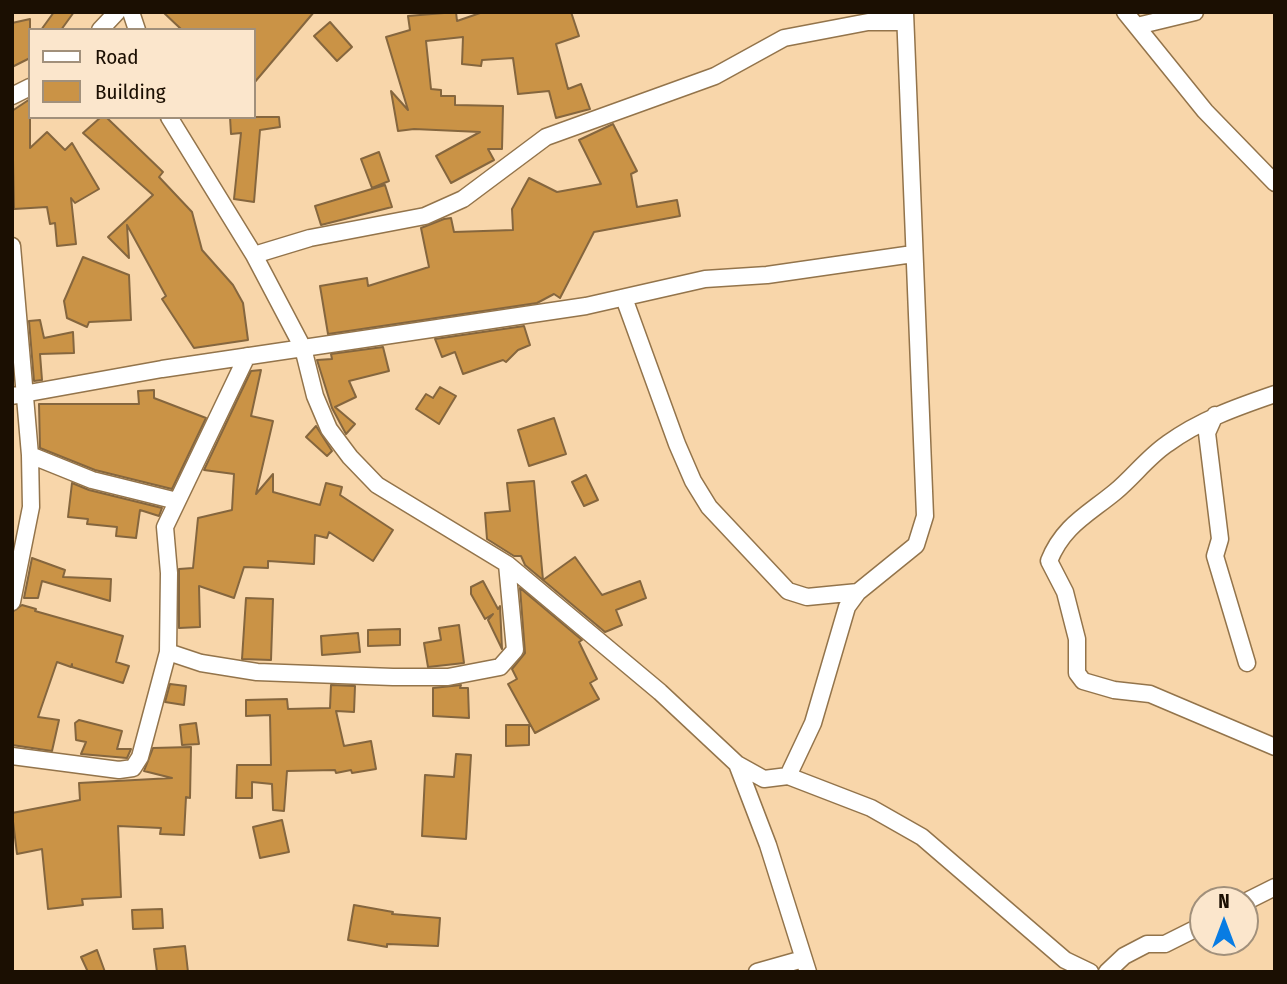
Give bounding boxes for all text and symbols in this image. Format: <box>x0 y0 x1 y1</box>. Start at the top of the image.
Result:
legend <box>28 28 256 119</box>
text: Road <box>95 44 139 70</box>
text: Building <box>95 79 166 105</box>
north arrow <box>1189 886 1259 956</box>
text: N <box>1218 890 1230 913</box>

